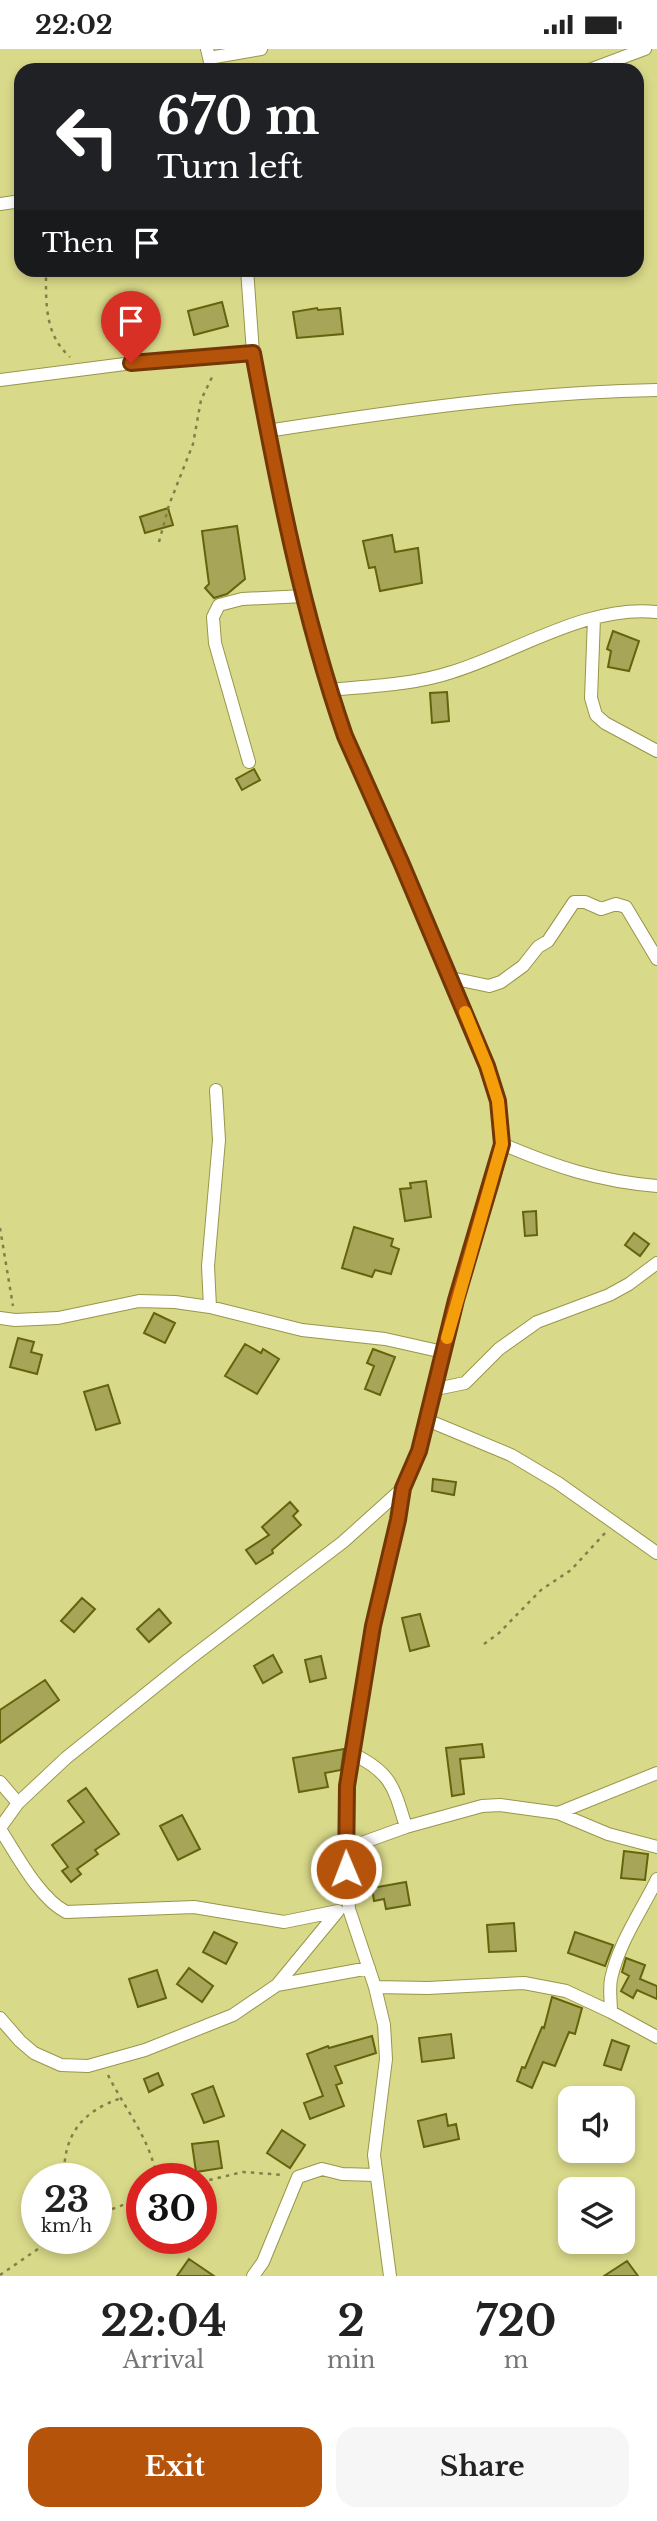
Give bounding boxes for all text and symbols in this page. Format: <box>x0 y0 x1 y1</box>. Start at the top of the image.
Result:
text: 22:02 <box>35 9 113 41</box>
text: 670 m <box>157 86 320 147</box>
icon: left <box>42 91 133 182</box>
text: Turn left <box>157 147 303 187</box>
icon: arrive <box>128 224 166 262</box>
text: Then <box>42 227 114 259</box>
pin <box>101 291 161 363</box>
icon: arrive <box>112 302 150 340</box>
position arrow <box>309 1832 383 1906</box>
map controls <box>558 2086 635 2254</box>
button: sound <box>558 2086 635 2163</box>
speed limit sign: 30 <box>126 2163 217 2254</box>
button: layers <box>558 2177 635 2254</box>
text: 23 <box>44 2178 89 2221</box>
text: km/h <box>41 2215 92 2237</box>
text: 22:04 <box>100 2295 227 2347</box>
text: 2 <box>338 2295 365 2347</box>
text: 720 <box>476 2295 557 2347</box>
text: Arrival <box>123 2346 204 2374</box>
text: min <box>327 2346 375 2374</box>
text: m <box>504 2346 529 2374</box>
button: Exit <box>28 2427 322 2507</box>
button: Share <box>336 2427 629 2507</box>

